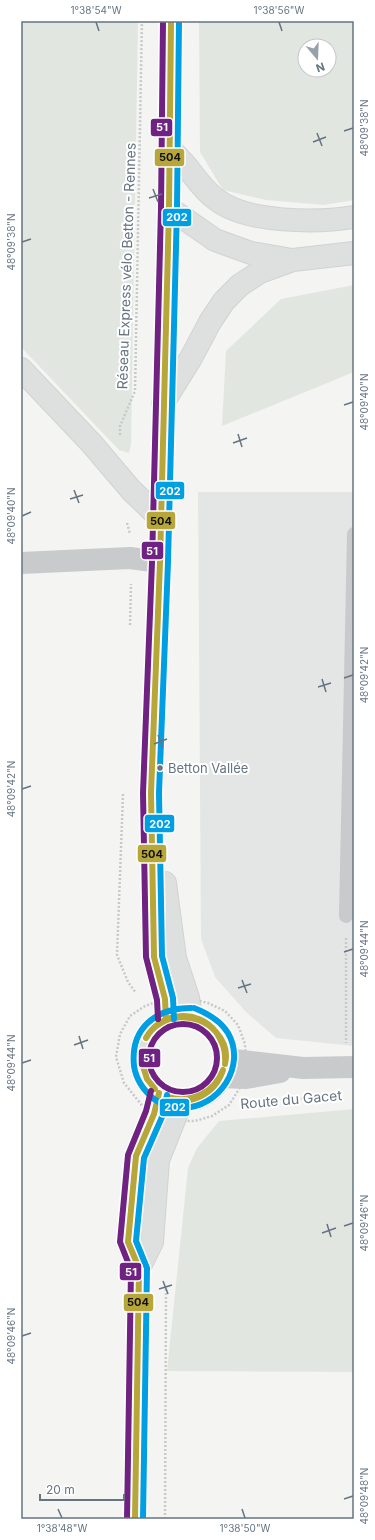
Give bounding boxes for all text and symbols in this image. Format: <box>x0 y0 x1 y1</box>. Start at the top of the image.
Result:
text: 1°38'54"W <box>70 4 122 16</box>
text: 1°38'56"W <box>254 4 305 16</box>
north arrow <box>297 38 337 78</box>
text: N <box>314 59 327 75</box>
text: 48°09'38"N <box>358 99 370 157</box>
line badge: 51 <box>150 118 173 137</box>
text: 51 <box>156 120 168 134</box>
street label: Réseau Express vélo Betton - Rennes <box>113 142 139 390</box>
line badge: 504 <box>154 148 185 167</box>
text: 504 <box>159 150 181 164</box>
line badge: 202 <box>162 208 192 227</box>
text: 202 <box>166 210 188 224</box>
text: 48°09'38"N <box>5 213 17 271</box>
text: 48°09'40"N <box>358 374 370 430</box>
line badge: 202 <box>155 481 185 500</box>
text: 202 <box>159 484 181 498</box>
text: 48°09'40"N <box>5 488 17 544</box>
line badge: 504 <box>146 511 176 530</box>
text: 504 <box>150 514 172 528</box>
line badge: 51 <box>141 541 164 560</box>
text: 51 <box>146 544 158 558</box>
text: 48°09'42"N <box>358 647 370 703</box>
place label: Betton Vallée <box>168 760 248 776</box>
text: 48°09'42"N <box>5 761 17 817</box>
marker: Betton Vallée <box>155 763 165 773</box>
line badge: 202 <box>144 814 175 833</box>
text: 202 <box>149 817 171 831</box>
line badge: 504 <box>137 844 167 863</box>
text: 504 <box>141 847 163 861</box>
text: 48°09'44"N <box>358 920 370 978</box>
text: 48°09'44"N <box>5 1034 17 1092</box>
line badge: 51 <box>138 1048 161 1068</box>
text: 51 <box>143 1051 155 1065</box>
street label: Route du Gacet <box>240 1086 343 1112</box>
line badge: 202 <box>159 1098 190 1117</box>
text: 202 <box>164 1100 186 1114</box>
text: 48°09'46"N <box>358 1195 370 1251</box>
line badge: 51 <box>119 1262 142 1281</box>
text: 51 <box>125 1265 137 1279</box>
line badge: 504 <box>123 1293 154 1312</box>
text: 504 <box>127 1295 149 1309</box>
text: 48°09'46"N <box>5 1308 17 1364</box>
text: 48°09'48"N <box>358 1468 370 1524</box>
scale bar <box>40 1476 124 1502</box>
text: 20 m <box>46 1482 75 1497</box>
text: 1°38'48"W <box>37 1522 87 1534</box>
text: 1°38'50"W <box>220 1522 271 1534</box>

